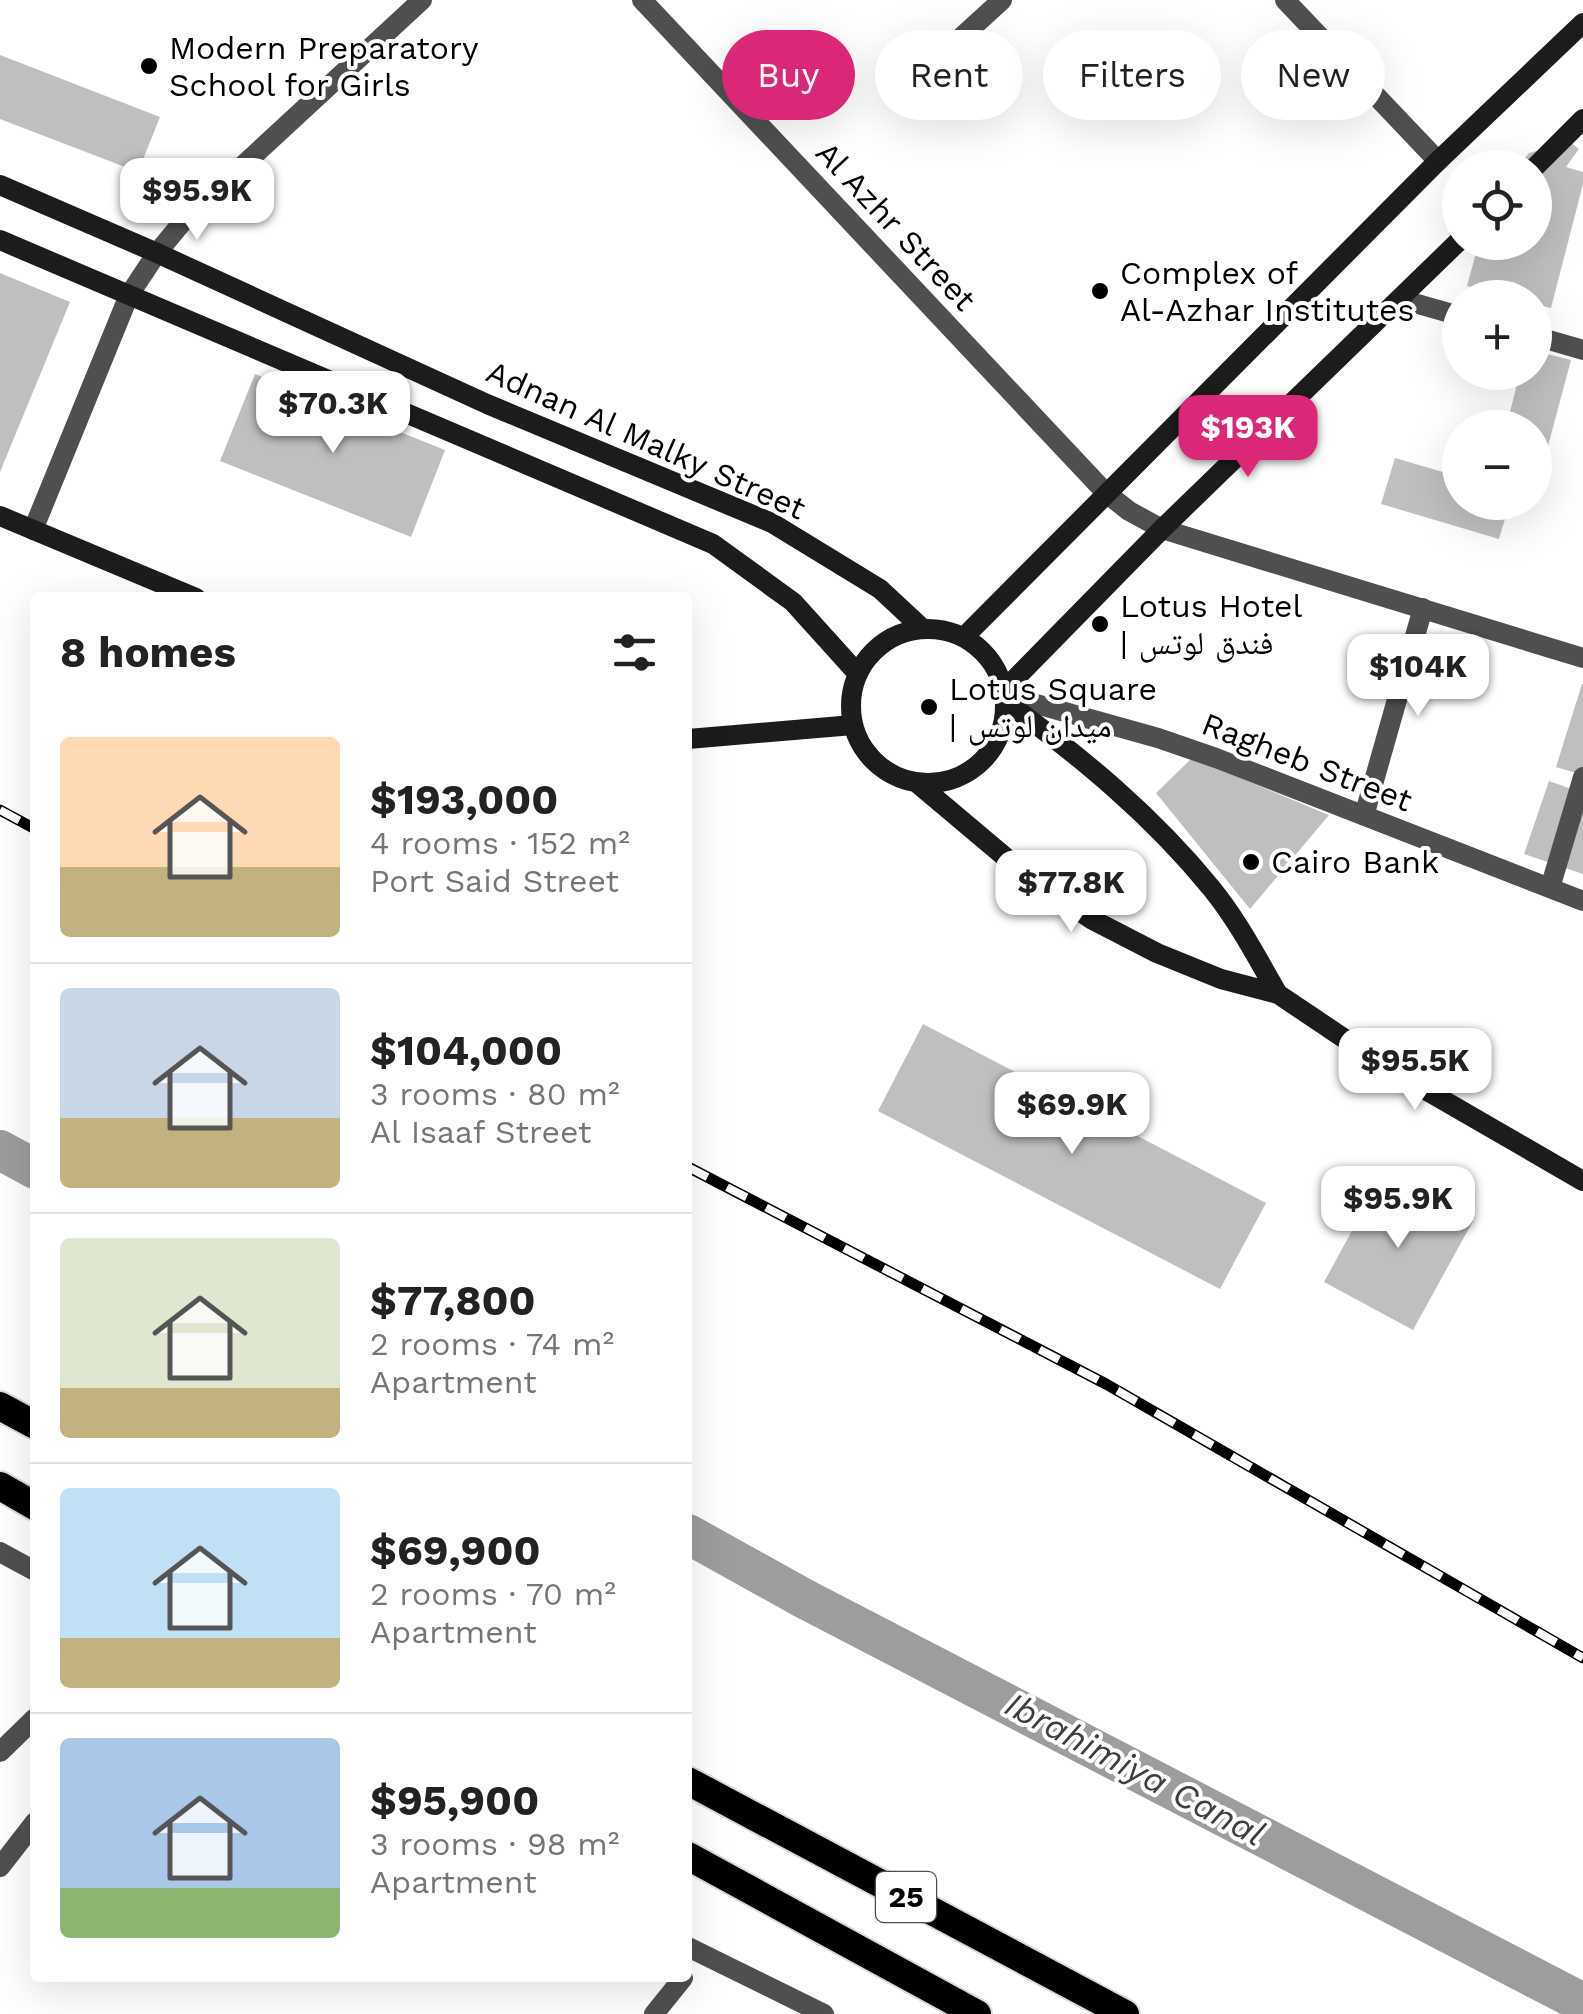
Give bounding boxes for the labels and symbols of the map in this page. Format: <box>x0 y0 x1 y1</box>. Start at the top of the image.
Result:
place label: Modern Preparatory School for Girls <box>169 29 479 104</box>
marker: Modern Preparatory School for Girls <box>138 55 160 77</box>
street label: Al Azhr Street <box>808 134 984 318</box>
pin: $95.9K <box>116 158 278 243</box>
place label: Complex of Al-Azhar Institutes <box>1120 254 1414 329</box>
marker: Complex of Al-Azhar Institutes <box>1089 280 1111 302</box>
street label: Adnan Al Malky Street <box>481 352 811 528</box>
pin: $70.3K <box>252 371 414 456</box>
pin: $193K <box>1178 395 1318 480</box>
place label: Lotus Hotel | فندق لوتس <box>1120 587 1303 663</box>
marker: Lotus Hotel | فندق لوتس <box>1089 613 1111 635</box>
pin: $104K <box>1348 634 1488 719</box>
place label: Lotus Square | ميدان لوتس <box>949 670 1157 746</box>
marker: Lotus Square | ميدان لوتس <box>918 696 940 718</box>
street label: Ragheb Street <box>1197 704 1417 820</box>
place label: Cairo Bank <box>1271 843 1439 881</box>
pin: $77.8K <box>990 850 1152 935</box>
marker: Cairo Bank <box>1240 851 1262 873</box>
pin: $95.5K <box>1334 1028 1496 1113</box>
pin: $69.9K <box>991 1072 1153 1157</box>
pin: $95.9K <box>1317 1166 1479 1251</box>
water label: Ibrahimiya Canal <box>998 1683 1272 1855</box>
road number: 25 <box>876 1872 936 1922</box>

